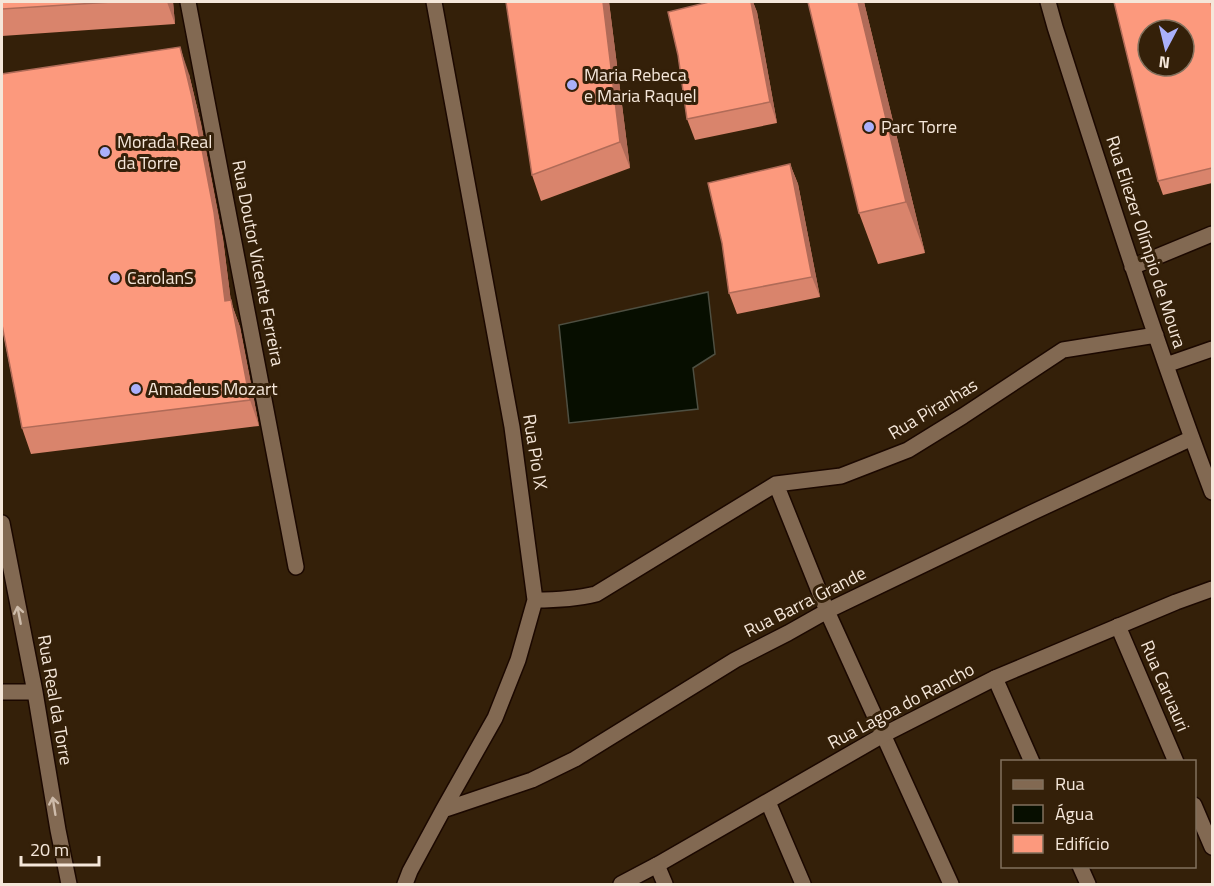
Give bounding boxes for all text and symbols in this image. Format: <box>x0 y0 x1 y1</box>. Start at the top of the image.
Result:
north arrow <box>1136 18 1196 78</box>
text: N <box>1157 50 1171 75</box>
place label: Maria Rebeca e Maria Raquel <box>584 61 697 109</box>
marker: Maria Rebeca e Maria Raquel <box>565 78 579 92</box>
place label: Parc Torre <box>881 113 957 140</box>
marker: Parc Torre <box>862 120 876 134</box>
place label: Morada Real da Torre <box>117 128 212 176</box>
street label: Rua Eliezer Olímpio de Moura <box>1099 132 1194 352</box>
marker: Morada Real da Torre <box>98 145 112 159</box>
street label: Rua Doutor Vicente Ferreira <box>225 158 292 368</box>
place label: CarolanS <box>127 264 194 291</box>
marker: CarolanS <box>108 271 122 285</box>
street label: Rua Piranhas <box>883 371 983 446</box>
place label: Amadeus Mozart <box>148 375 278 402</box>
marker: Amadeus Mozart <box>129 382 143 396</box>
street label: Rua Pio IX <box>516 412 555 492</box>
street label: Rua Barra Grande <box>739 559 870 644</box>
one-way arrow <box>13 605 24 625</box>
street label: Rua Real da Torre <box>31 633 80 767</box>
street label: Rua Caruauri <box>1134 636 1197 736</box>
street label: Rua Lagoa do Rancho <box>823 655 979 756</box>
legend <box>1001 760 1196 868</box>
text: Rua <box>1055 770 1085 797</box>
one-way arrow <box>48 797 59 817</box>
text: Água <box>1055 800 1093 827</box>
scale bar <box>21 829 99 867</box>
text: Edifício <box>1055 830 1109 857</box>
text: 20 m <box>30 836 69 863</box>

